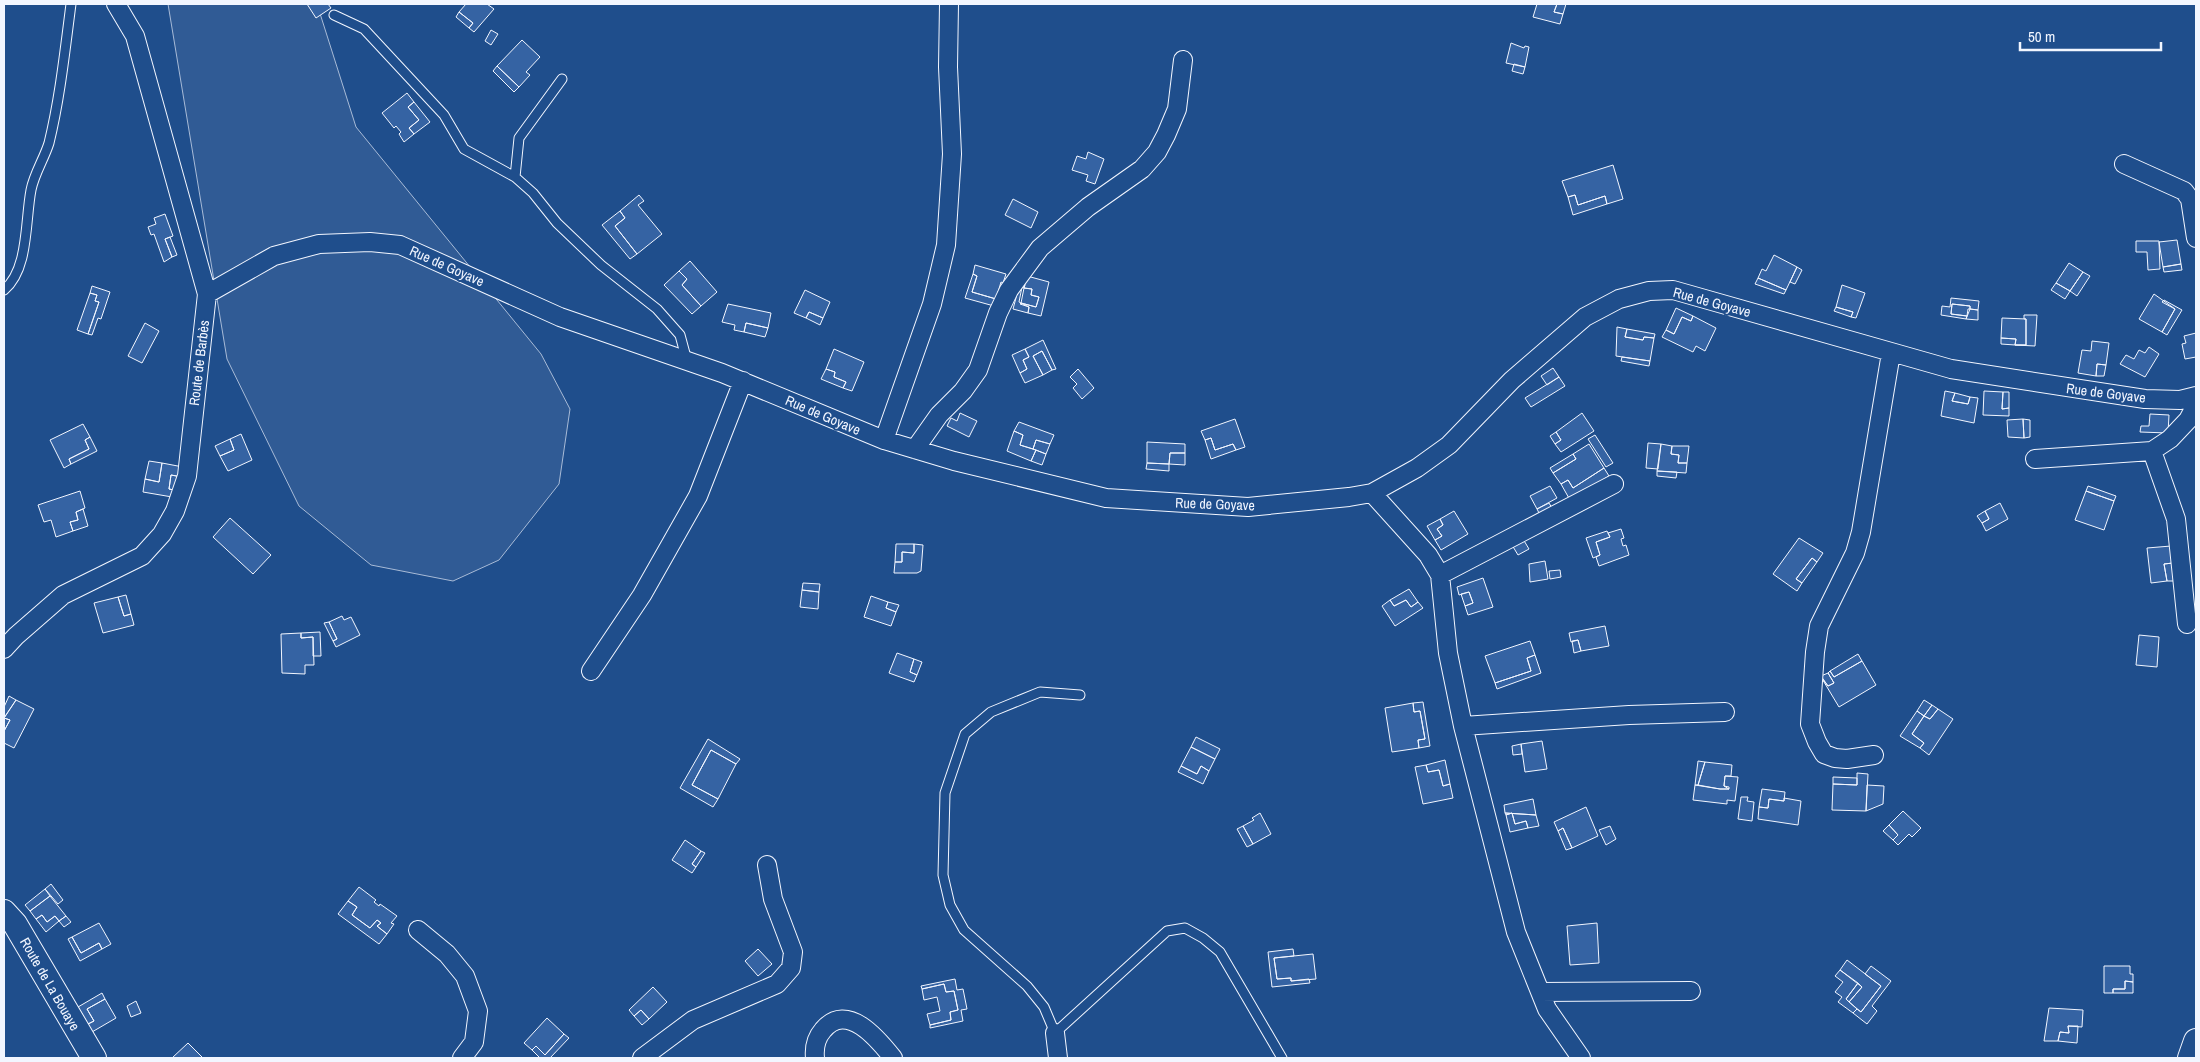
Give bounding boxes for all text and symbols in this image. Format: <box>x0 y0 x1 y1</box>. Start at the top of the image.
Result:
scale bar <box>2020 20 2161 52</box>
text: 50 m <box>2028 26 2055 47</box>
street label: Rue de Goyave <box>407 242 487 290</box>
street label: Rue de Goyave <box>1671 283 1753 321</box>
street label: Route de Barbès <box>185 319 213 407</box>
street label: Rue de Goyave <box>2065 379 2147 407</box>
street label: Rue de Goyave <box>783 391 863 439</box>
street label: Rue de Goyave <box>1175 494 1255 514</box>
street label: Route de La Bouaye <box>16 934 84 1034</box>

